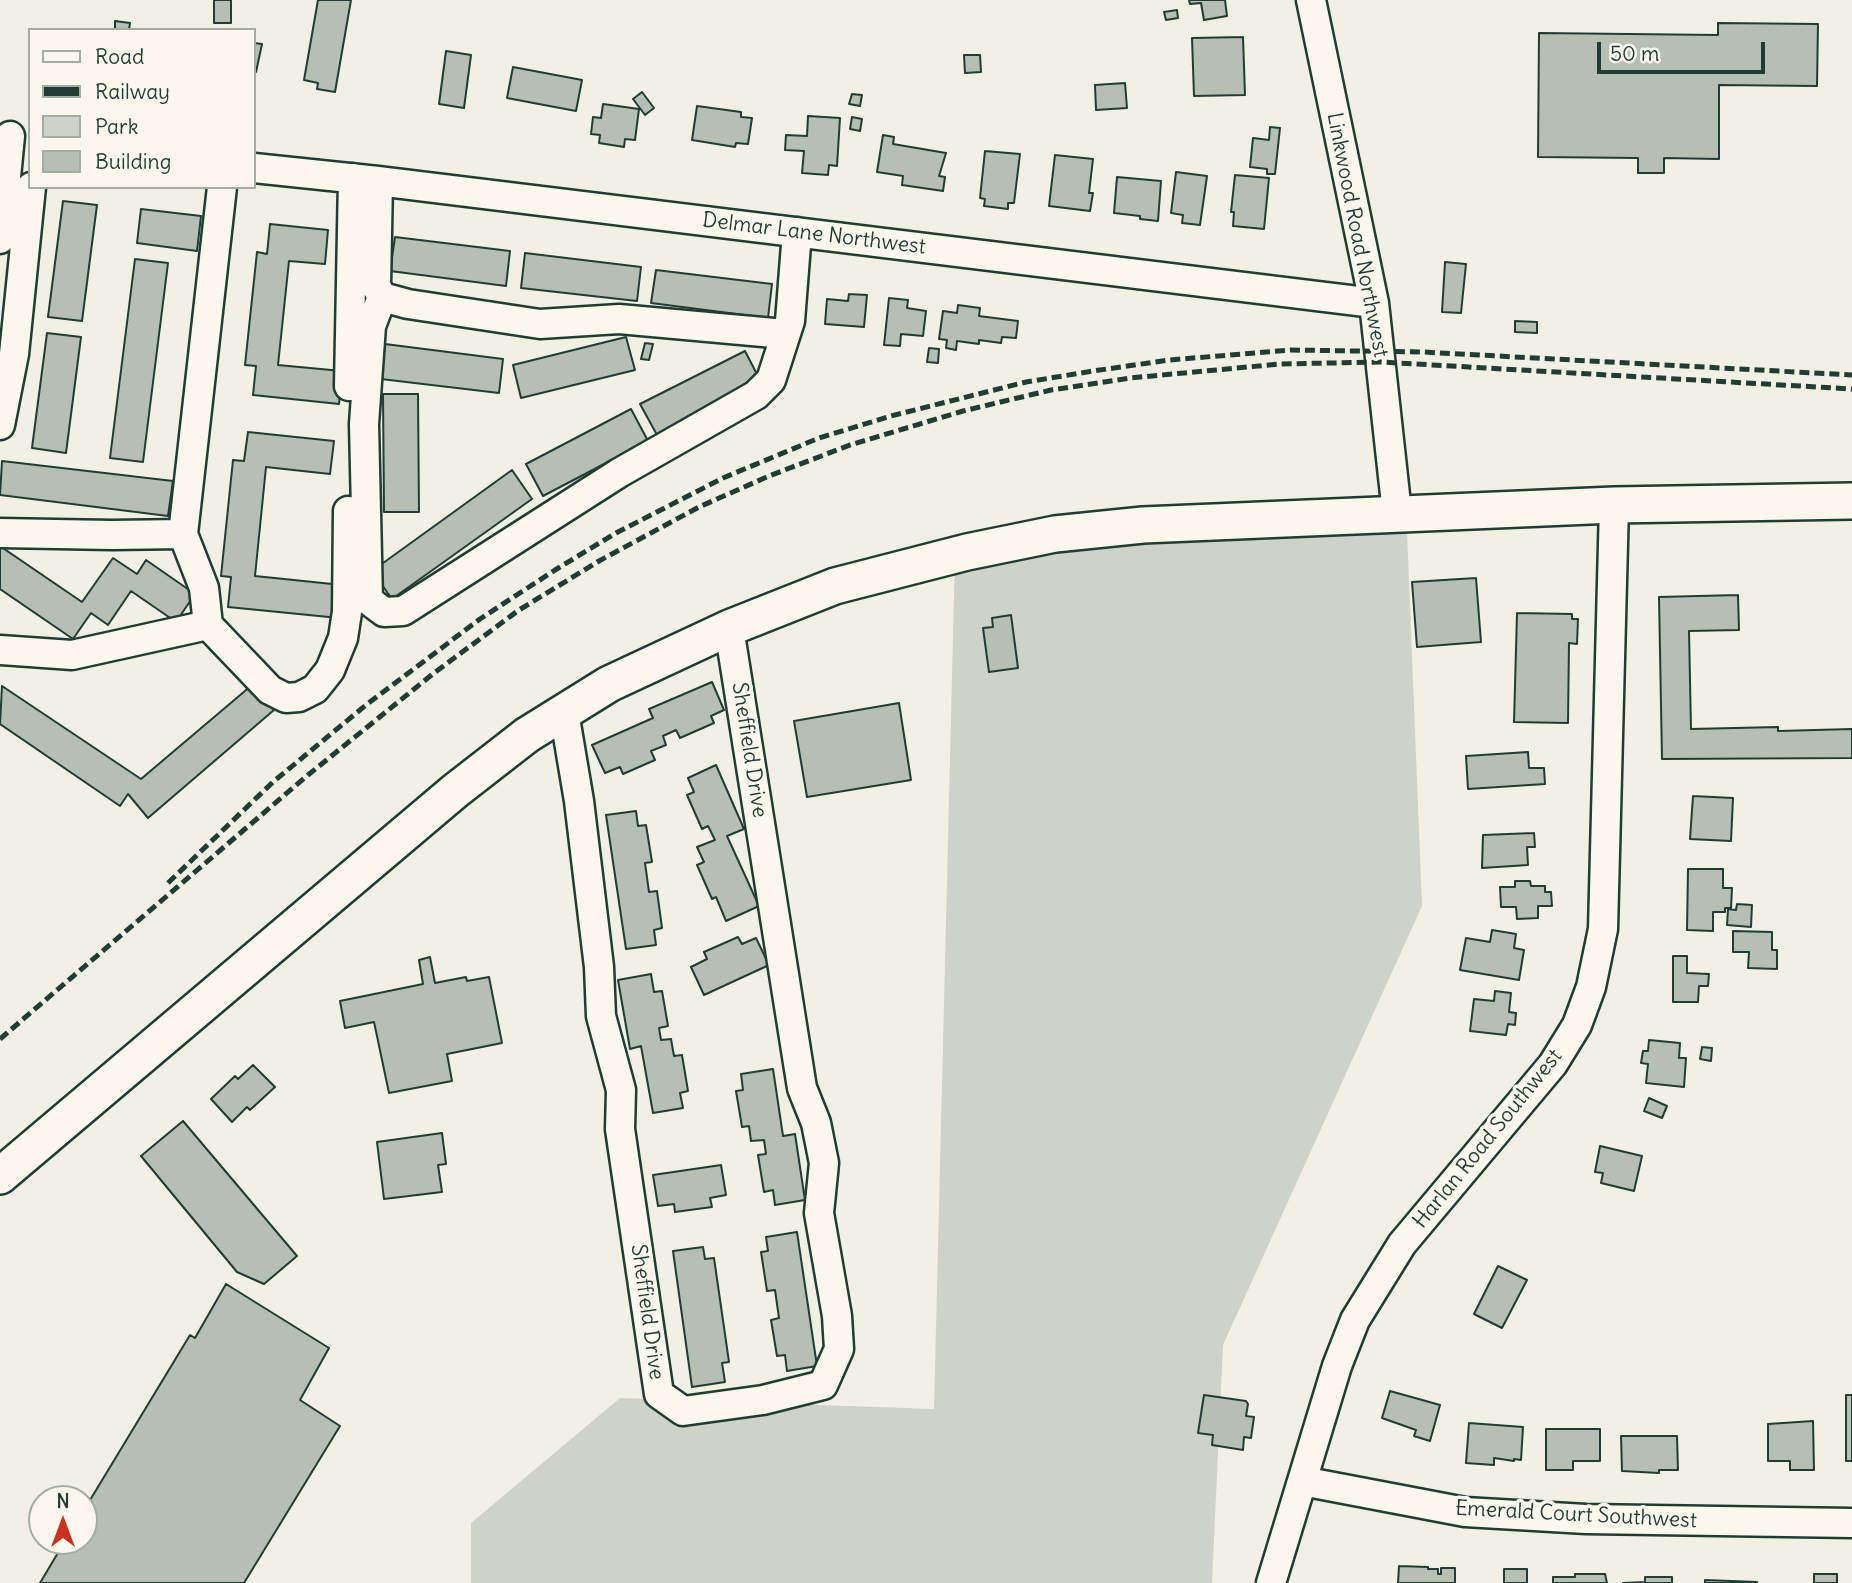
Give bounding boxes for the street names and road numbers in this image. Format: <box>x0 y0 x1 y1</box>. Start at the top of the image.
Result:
street label: Linkwood Road Northwest <box>1321 110 1393 360</box>
street label: Delmar Lane Northwest <box>701 208 927 260</box>
street label: Sheffield Drive <box>726 681 772 819</box>
street label: Harlan Road Southwest <box>1408 1044 1568 1234</box>
street label: Sheffield Drive <box>625 1243 669 1381</box>
street label: Emerald Court Southwest <box>1455 1496 1697 1534</box>

